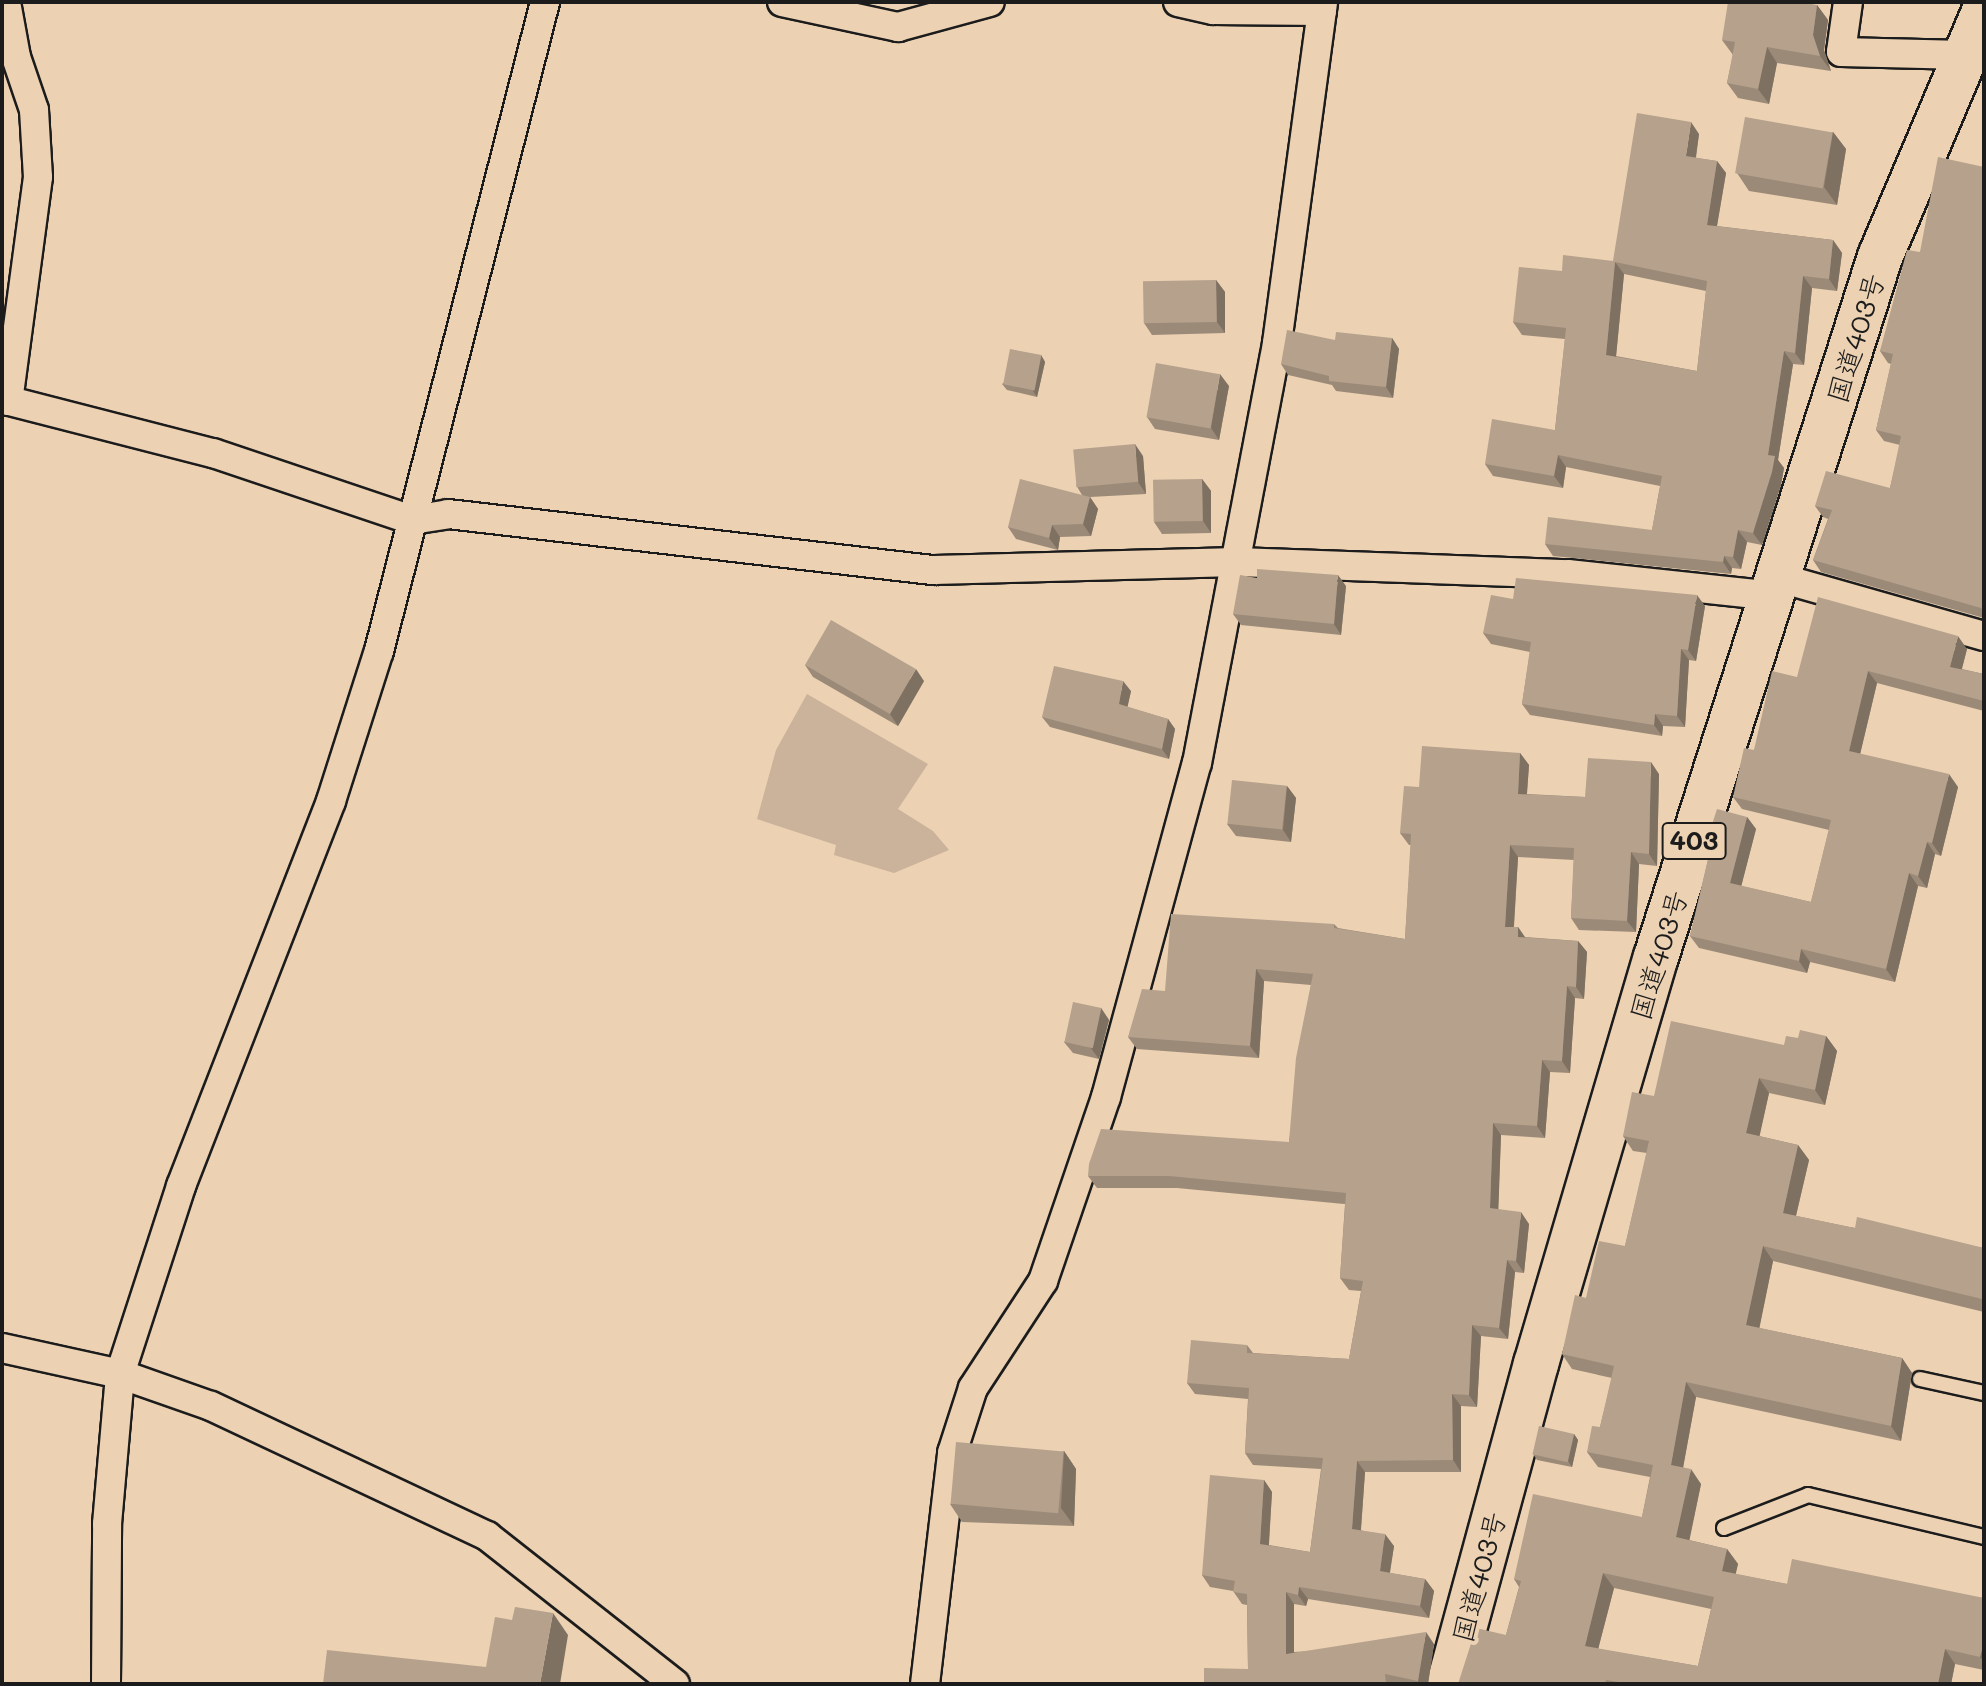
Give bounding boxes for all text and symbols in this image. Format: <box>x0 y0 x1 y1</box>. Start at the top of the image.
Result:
street label: 国道403号 <box>1819 269 1891 407</box>
road number: 403 <box>1660 819 1728 863</box>
street label: 国道403号 <box>1622 886 1694 1024</box>
street label: 国道403号 <box>1444 1508 1512 1646</box>

